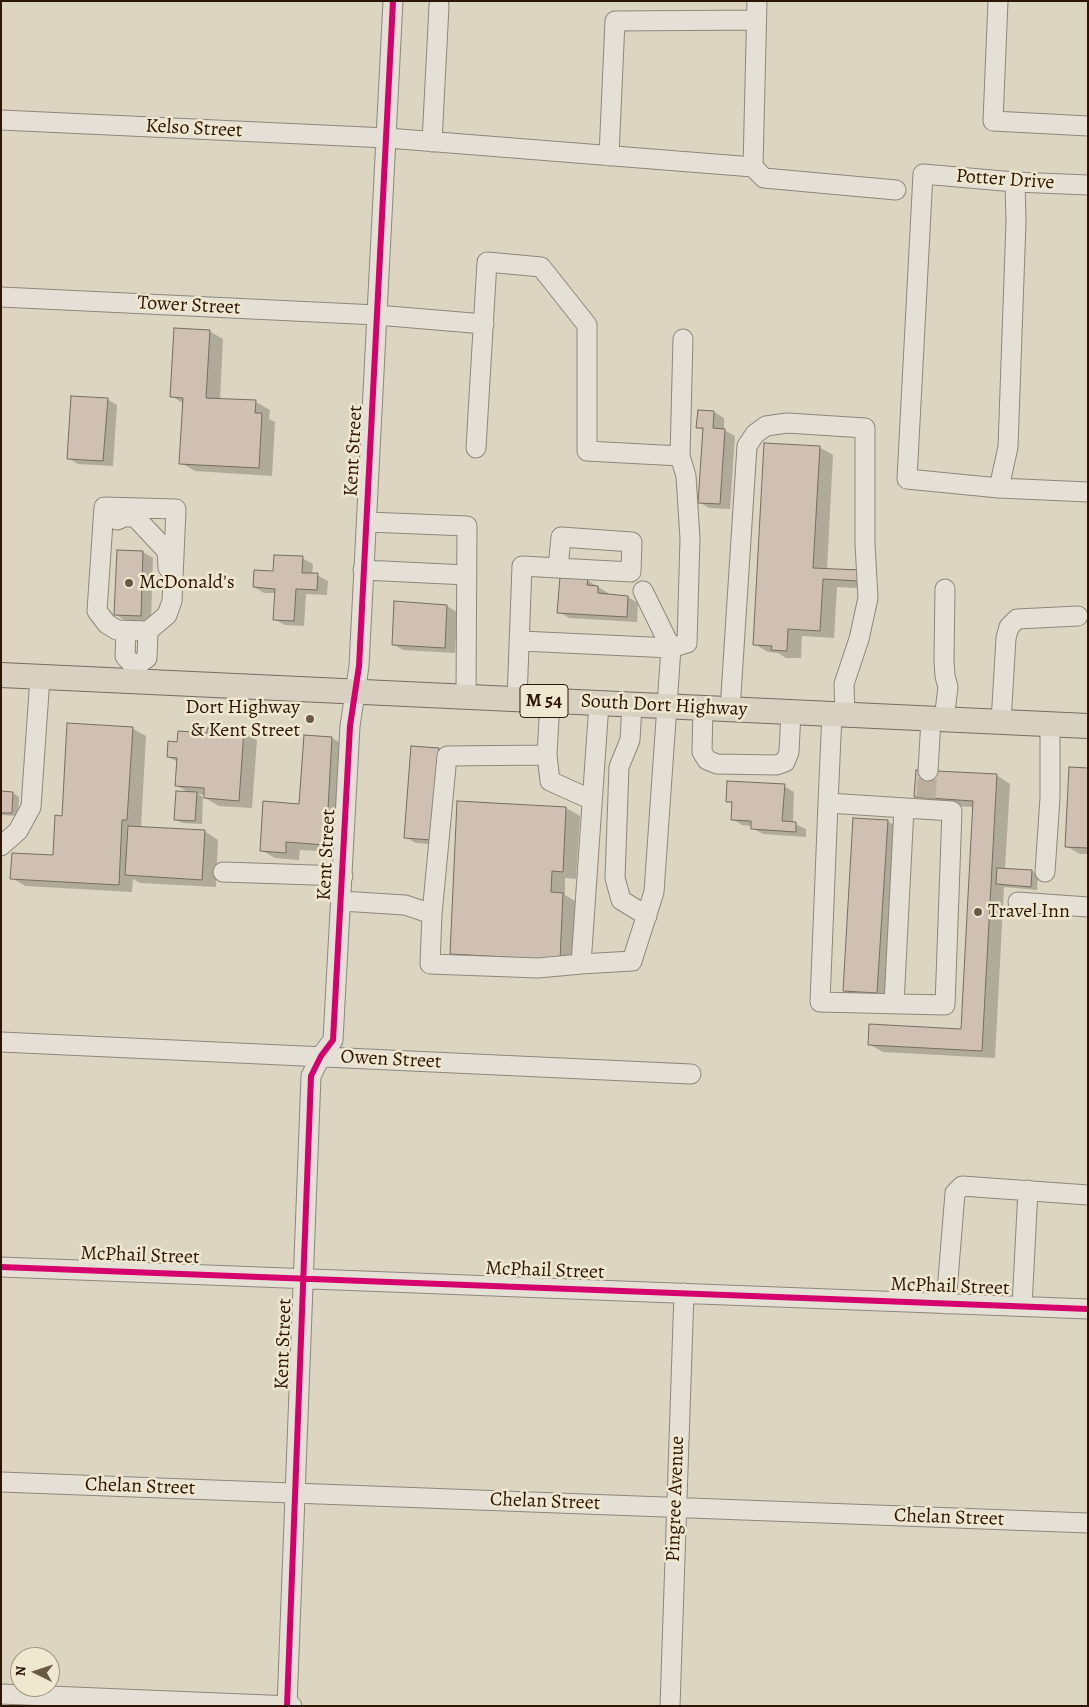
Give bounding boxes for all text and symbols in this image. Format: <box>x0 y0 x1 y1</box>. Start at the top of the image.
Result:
street label: Kelso Street <box>145 114 243 144</box>
street label: Potter Drive <box>955 165 1055 195</box>
street label: Tower Street <box>137 291 241 321</box>
street label: Kent Street <box>340 405 368 497</box>
place label: McDonald's <box>139 571 235 595</box>
marker: McDonald's <box>123 577 135 589</box>
road number: M 54 <box>520 684 568 718</box>
street label: South Dort Highway <box>580 690 748 722</box>
place label: Dort Highway & Kent Street <box>185 696 300 743</box>
marker: Dort Highway & Kent Street <box>304 713 316 725</box>
street label: Kent Street <box>313 809 341 901</box>
place label: Travel Inn <box>988 900 1070 924</box>
marker: Travel Inn <box>972 906 984 918</box>
street label: Owen Street <box>340 1045 442 1075</box>
street label: McPhail Street <box>80 1242 200 1270</box>
street label: McPhail Street <box>485 1257 605 1285</box>
street label: McPhail Street <box>890 1273 1010 1301</box>
street label: Kent Street <box>270 1298 298 1390</box>
street label: Pingree Avenue <box>662 1435 690 1563</box>
street label: Chelan Street <box>84 1473 196 1501</box>
street label: Chelan Street <box>489 1488 601 1516</box>
street label: Chelan Street <box>893 1504 1005 1532</box>
north arrow <box>10 1647 60 1697</box>
text: N <box>11 1665 30 1677</box>

